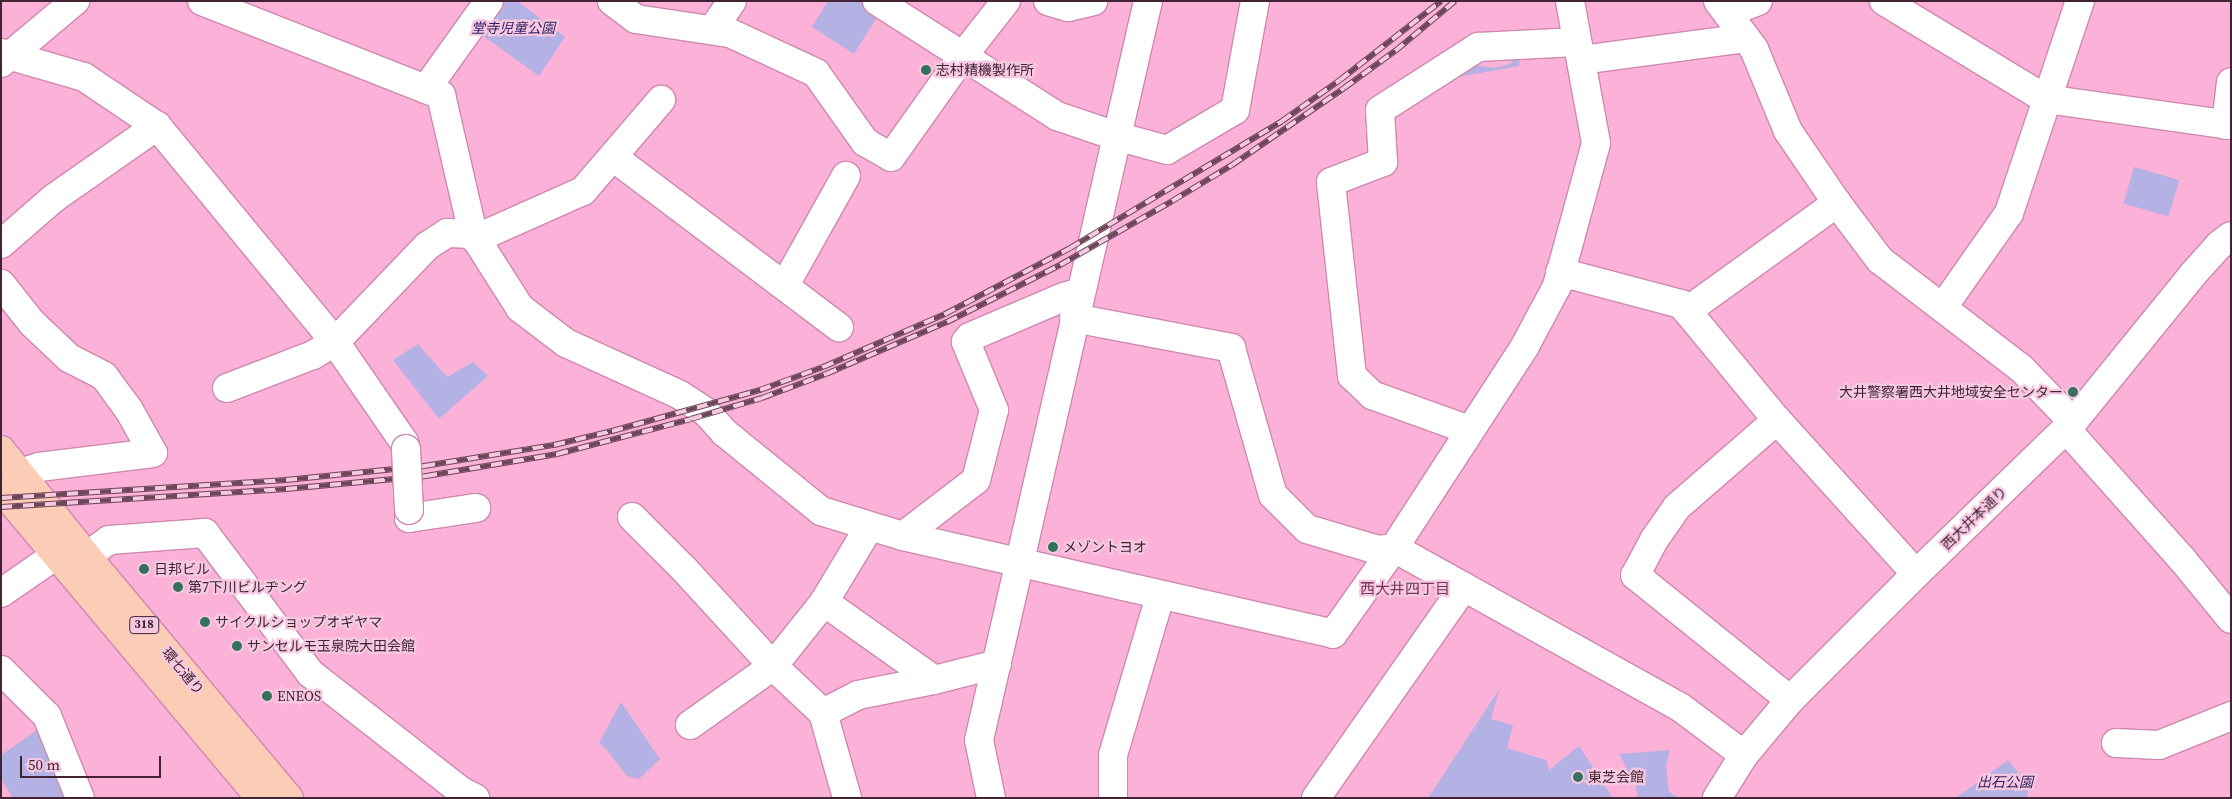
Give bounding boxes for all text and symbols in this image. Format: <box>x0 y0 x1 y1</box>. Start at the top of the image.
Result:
park label: 堂寺児童公園 <box>471 20 555 36</box>
place label: 志村精機製作所 <box>936 62 1034 78</box>
marker: 志村精機製作所 <box>920 64 932 76</box>
place label: 大井警察署西大井地域安全センター <box>1839 384 2063 400</box>
marker: 大井警察署西大井地域安全センター <box>2067 386 2079 398</box>
street label: 西大井本通り <box>1938 483 2010 553</box>
place label: メゾントヨオ <box>1063 539 1147 555</box>
marker: メゾントヨオ <box>1047 541 1059 553</box>
place label: 日邦ビル <box>154 561 210 577</box>
marker: 日邦ビル <box>138 563 150 575</box>
place label: 第7下川ビルヂング <box>188 579 307 595</box>
district label: 西大井四丁目 <box>1360 580 1450 598</box>
marker: 第7下川ビルヂング <box>172 581 184 593</box>
place label: サイクルショップオギヤマ <box>215 614 383 630</box>
road number: 318 <box>129 616 159 634</box>
marker: サイクルショップオギヤマ <box>199 616 211 628</box>
place label: サンセルモ玉泉院大田会館 <box>247 638 415 654</box>
marker: サンセルモ玉泉院大田会館 <box>231 640 243 652</box>
street label: 環七通り <box>159 644 207 698</box>
place label: ENEOS <box>277 688 321 704</box>
marker: ENEOS <box>261 690 273 702</box>
scale bar <box>22 746 164 778</box>
text: 50 m <box>28 754 60 775</box>
place label: 東芝会館 <box>1588 769 1644 785</box>
marker: 東芝会館 <box>1572 771 1584 783</box>
park label: 出石公園 <box>1977 774 2033 790</box>

